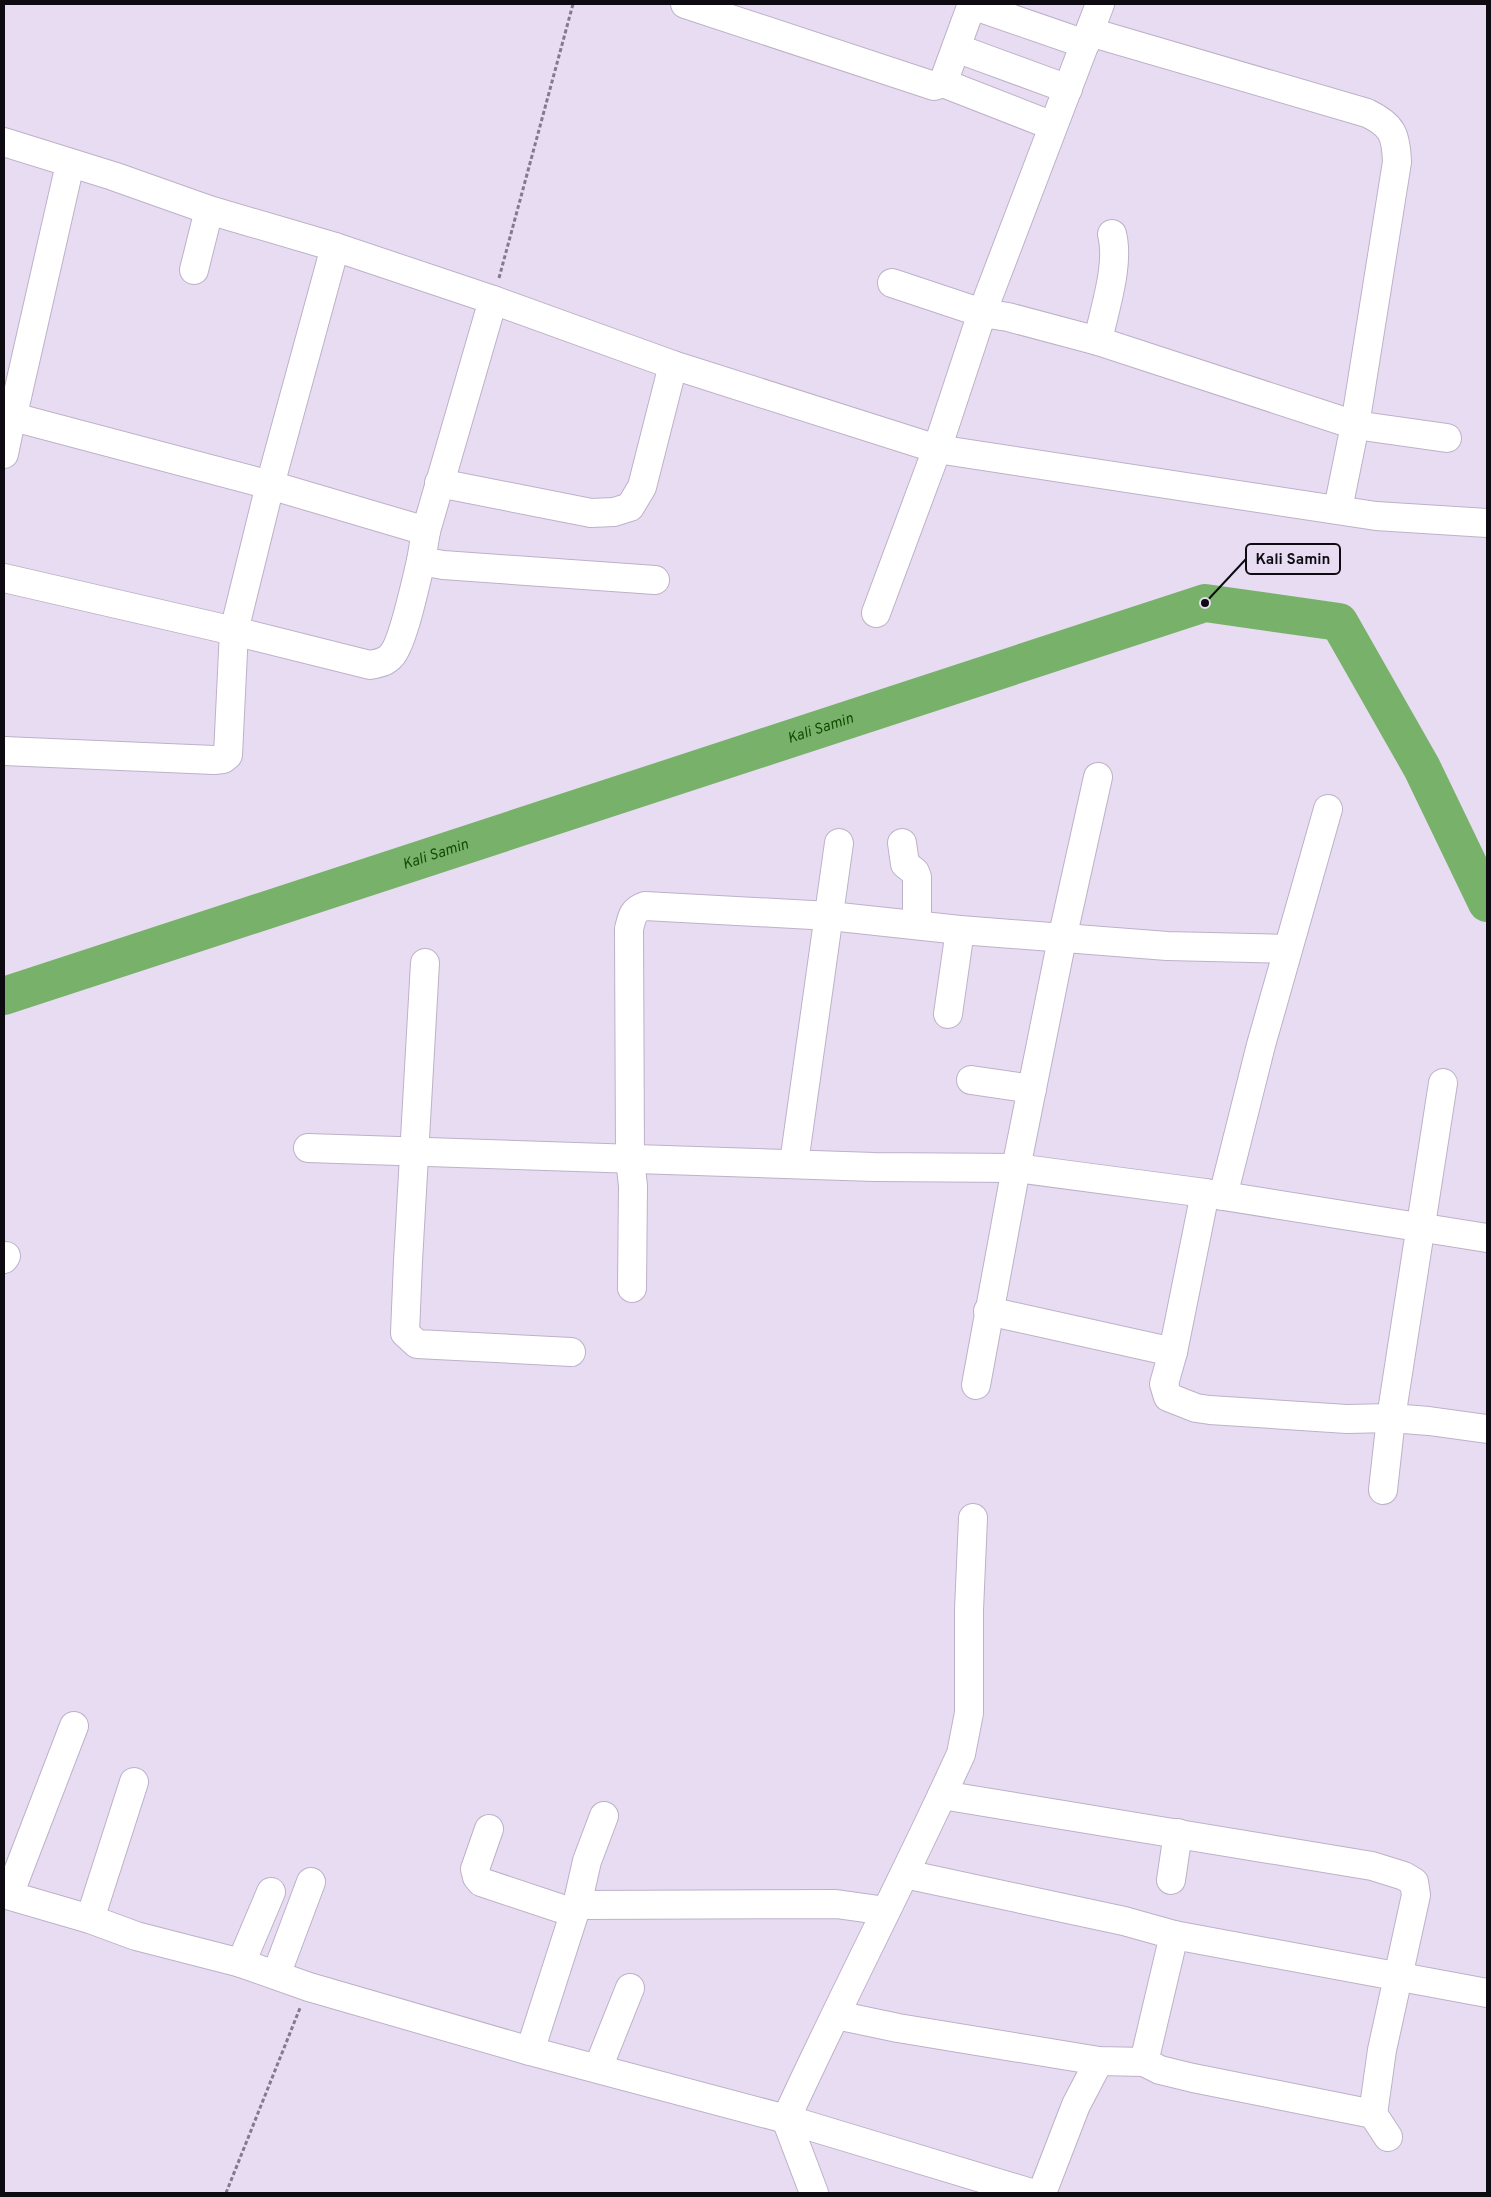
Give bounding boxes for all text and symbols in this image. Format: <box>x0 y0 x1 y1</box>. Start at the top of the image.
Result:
callout: Kali Samin <box>1246 544 1340 574</box>
text: Kali Samin <box>1256 551 1330 570</box>
water label: Kali Samin <box>785 709 856 749</box>
water label: Kali Samin <box>400 835 471 874</box>

